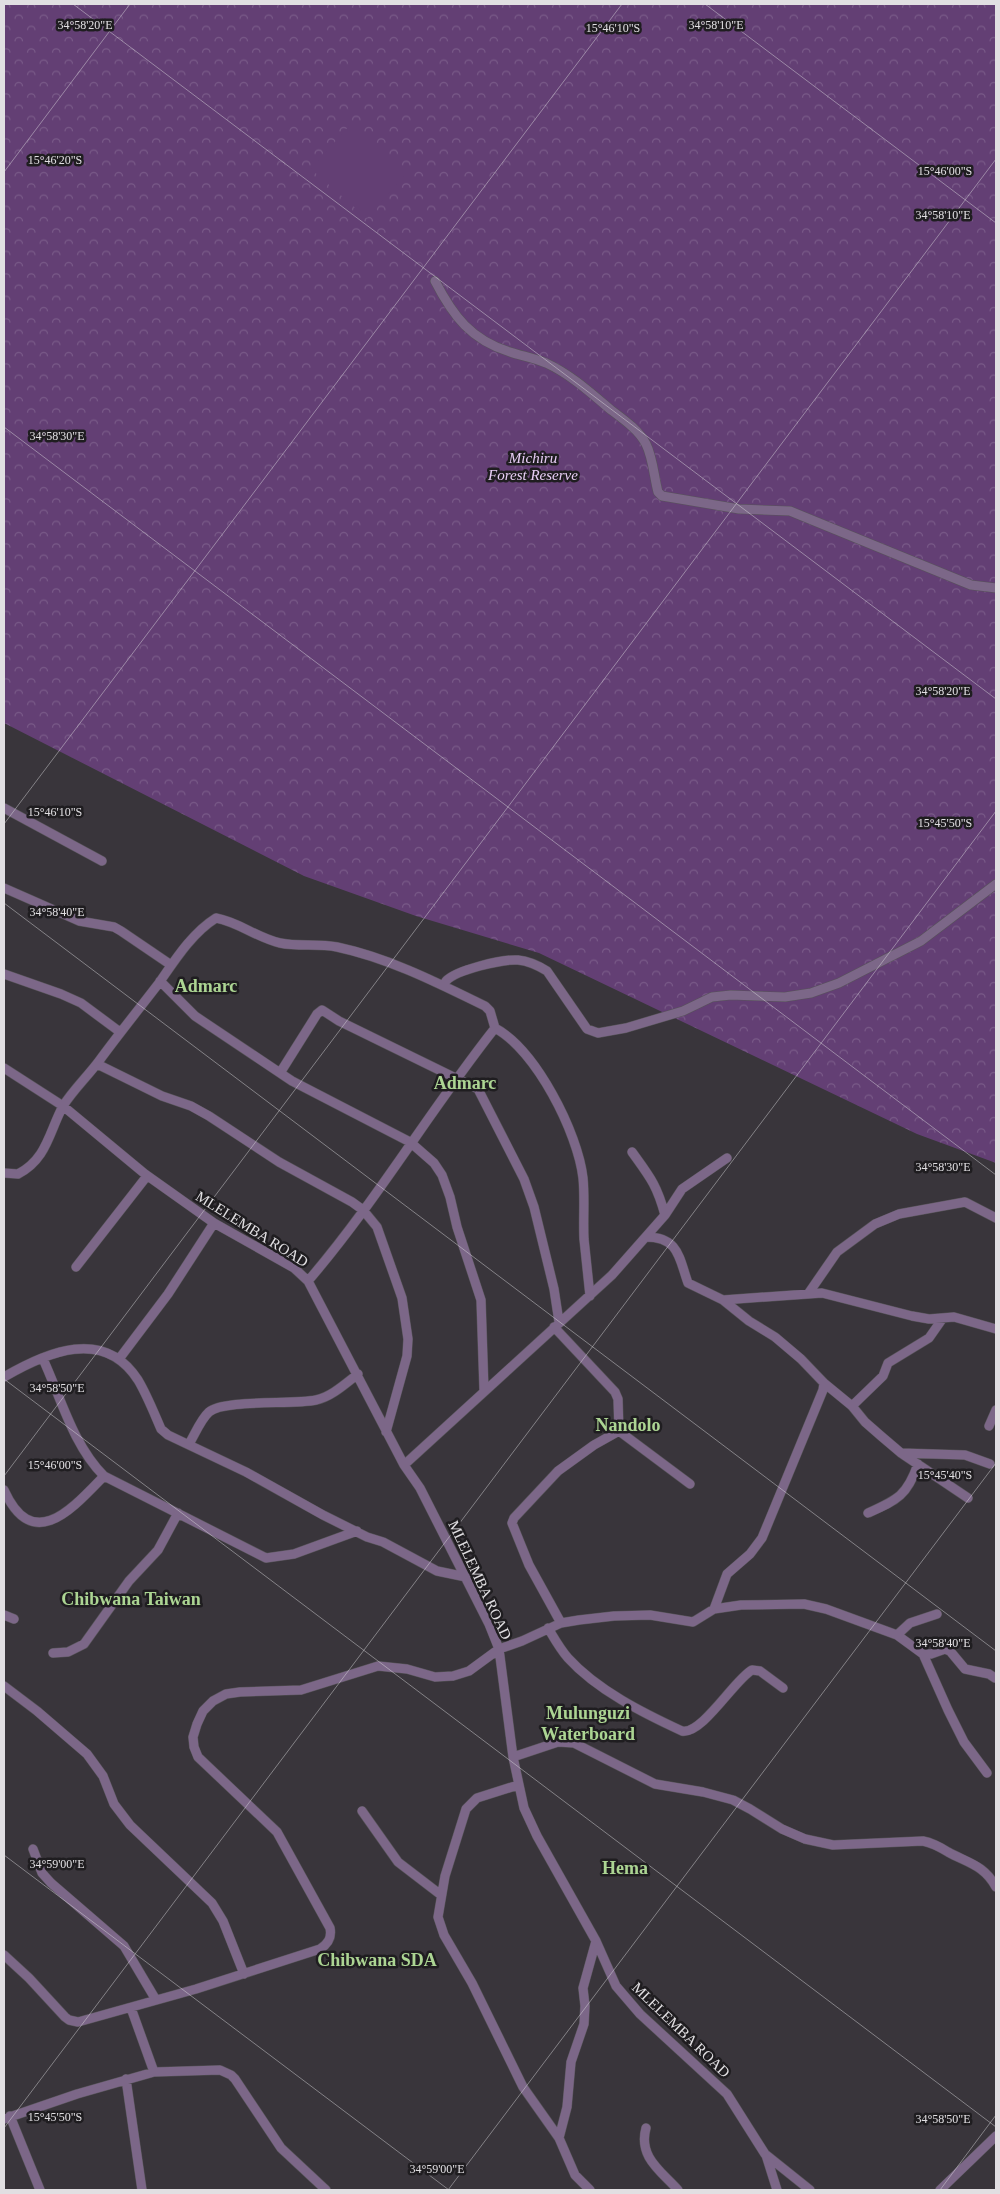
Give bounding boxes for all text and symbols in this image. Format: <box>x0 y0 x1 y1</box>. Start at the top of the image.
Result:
text: 34°58'20"E <box>57 18 113 32</box>
text: 34°58'10"E <box>688 18 744 32</box>
text: 15°46'10"S <box>586 21 640 35</box>
text: 15°46'20"S <box>28 153 82 167</box>
text: 15°46'00"S <box>918 164 972 178</box>
text: 34°58'10"E <box>915 208 971 222</box>
text: 34°58'30"E <box>29 429 85 443</box>
park label: Michiru Forest Reserve <box>487 450 578 483</box>
text: 34°58'20"E <box>915 684 971 698</box>
text: 15°46'10"S <box>28 805 82 819</box>
text: 15°45'50"S <box>918 816 972 830</box>
text: 34°58'40"E <box>29 905 85 919</box>
district label: Admarc <box>175 976 237 996</box>
district label: Admarc <box>434 1073 496 1093</box>
text: 34°58'30"E <box>915 1160 971 1174</box>
street label: MLELEMBA ROAD <box>193 1188 311 1270</box>
text: 34°58'50"E <box>29 1381 85 1395</box>
district label: Nandolo <box>595 1415 661 1435</box>
text: 15°46'00"S <box>28 1458 82 1472</box>
text: 15°45'40"S <box>918 1468 972 1482</box>
street label: MLELEMBA ROAD <box>445 1518 515 1642</box>
district label: Chibwana Taiwan <box>61 1589 201 1609</box>
text: 34°58'40"E <box>915 1636 971 1650</box>
district label: Mulunguzi Waterboard <box>541 1703 635 1744</box>
text: 34°59'00"E <box>29 1857 85 1871</box>
district label: Hema <box>602 1858 648 1878</box>
district label: Chibwana SDA <box>317 1950 437 1970</box>
street label: MLELEMBA ROAD <box>629 1979 733 2081</box>
text: 15°45'50"S <box>28 2110 82 2124</box>
text: 34°58'50"E <box>915 2112 971 2126</box>
text: 34°59'00"E <box>409 2162 465 2176</box>

